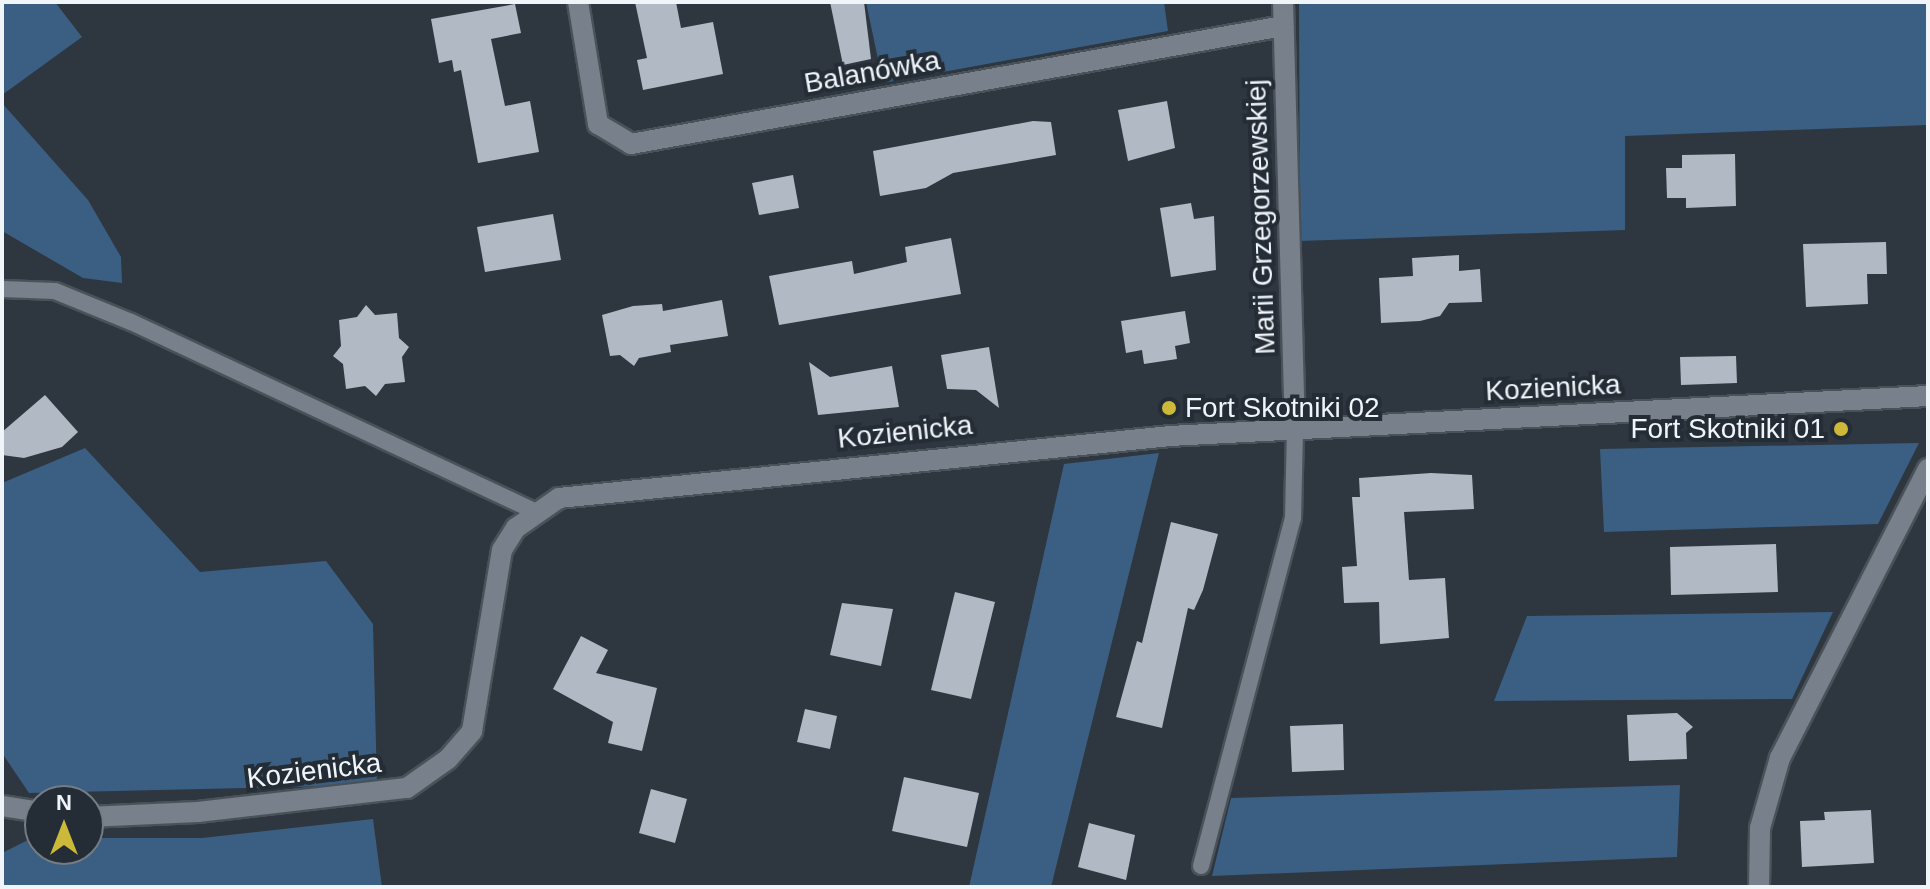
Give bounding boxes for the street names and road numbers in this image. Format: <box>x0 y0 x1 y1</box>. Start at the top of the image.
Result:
street label: Balanówka <box>802 44 942 100</box>
street label: Marii Grzegorzewskiej <box>1239 79 1283 355</box>
street label: Kozienicka <box>1485 368 1621 408</box>
street label: Kozienicka <box>836 408 974 456</box>
street label: Kozienicka <box>245 746 383 796</box>

